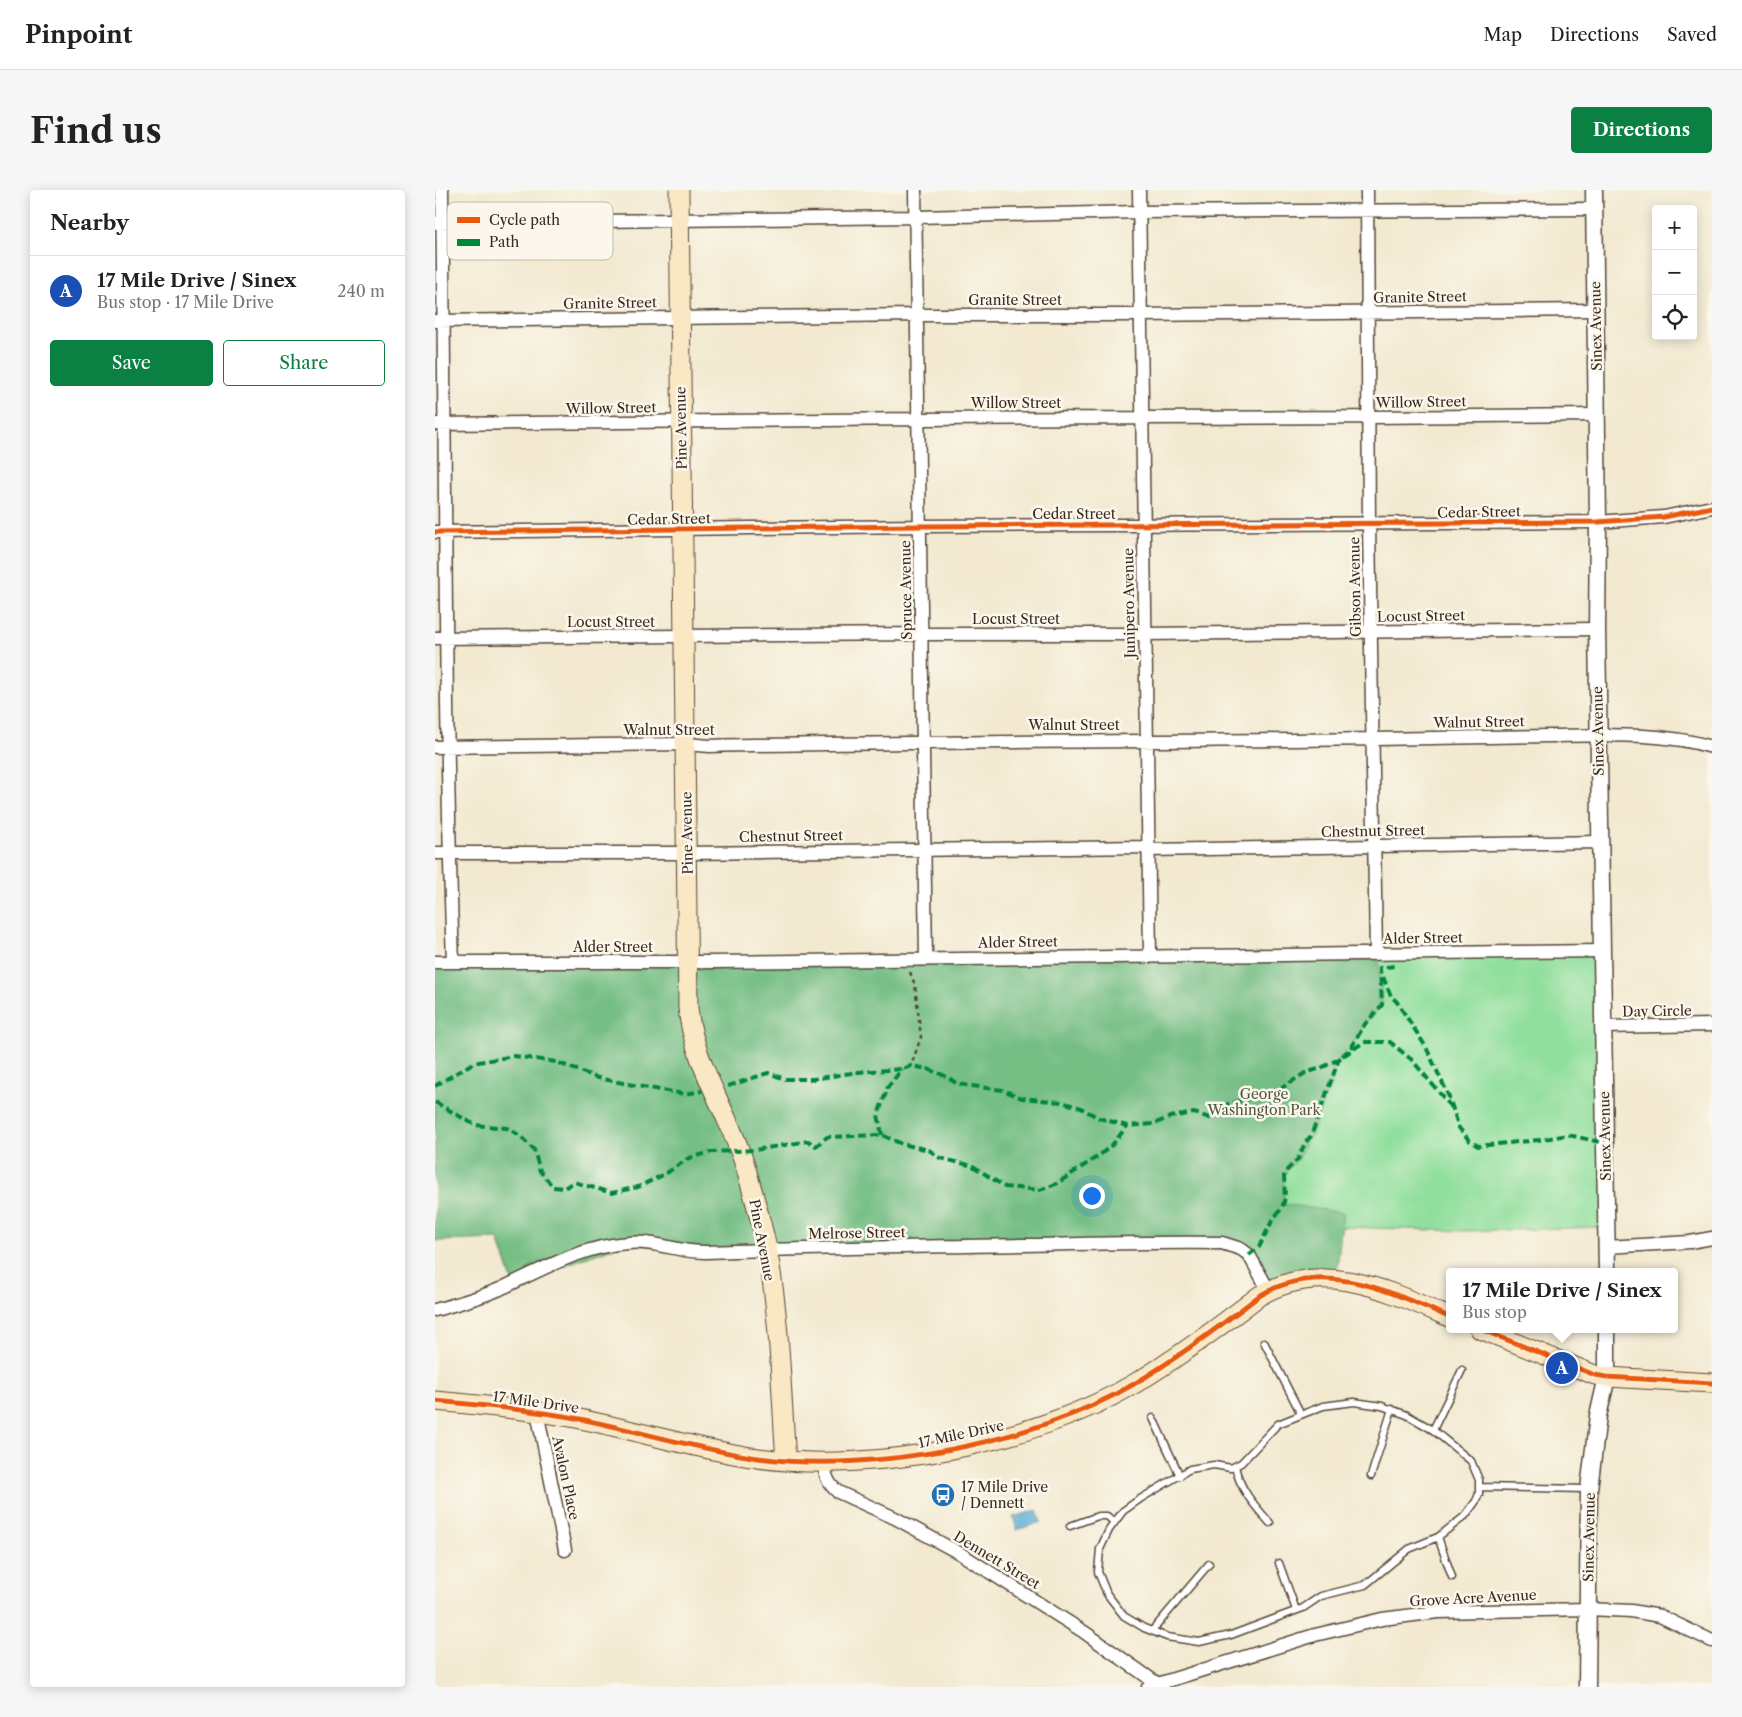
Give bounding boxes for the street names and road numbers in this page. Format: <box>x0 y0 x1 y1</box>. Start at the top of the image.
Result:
street label: Sinex Avenue <box>1586 281 1606 371</box>
street label: Granite Street <box>1373 287 1467 307</box>
street label: Granite Street <box>968 291 1062 309</box>
street label: Granite Street <box>563 293 657 313</box>
street label: Pine Avenue <box>671 386 691 470</box>
street label: Willow Street <box>1375 392 1467 412</box>
street label: Willow Street <box>970 394 1061 412</box>
street label: Willow Street <box>565 398 657 418</box>
street label: Cedar Street <box>1437 502 1521 522</box>
street label: Cedar Street <box>1032 505 1116 523</box>
street label: Cedar Street <box>627 509 711 529</box>
street label: Gibson Avenue <box>1345 537 1365 637</box>
street label: Spruce Avenue <box>896 540 916 640</box>
street label: Junipero Avenue <box>1119 548 1139 660</box>
street label: Locust Street <box>1377 606 1465 626</box>
street label: Locust Street <box>972 610 1060 628</box>
street label: Locust Street <box>567 613 655 631</box>
street label: Sinex Avenue <box>1588 686 1608 776</box>
street label: Walnut Street <box>1432 712 1525 732</box>
street label: Walnut Street <box>1027 716 1120 734</box>
street label: Walnut Street <box>622 721 715 739</box>
street label: Pine Avenue <box>677 791 697 875</box>
street label: Chestnut Street <box>1321 821 1425 841</box>
street label: Chestnut Street <box>739 826 843 846</box>
street label: Alder Street <box>1382 928 1463 948</box>
street label: Alder Street <box>977 932 1058 952</box>
street label: Alder Street <box>572 938 653 956</box>
street label: Day Circle <box>1622 1001 1692 1021</box>
street label: Sinex Avenue <box>1595 1091 1615 1181</box>
street label: Pine Avenue <box>745 1198 779 1283</box>
street label: Melrose Street <box>808 1223 906 1243</box>
street label: 17 Mile Drive <box>492 1387 580 1417</box>
street label: 17 Mile Drive <box>917 1416 1006 1452</box>
street label: Avalon Place <box>548 1433 584 1522</box>
street label: Sinex Avenue <box>1579 1492 1599 1582</box>
street label: Dennett Street <box>950 1527 1044 1593</box>
street label: Grove Acre Avenue <box>1409 1586 1537 1610</box>

